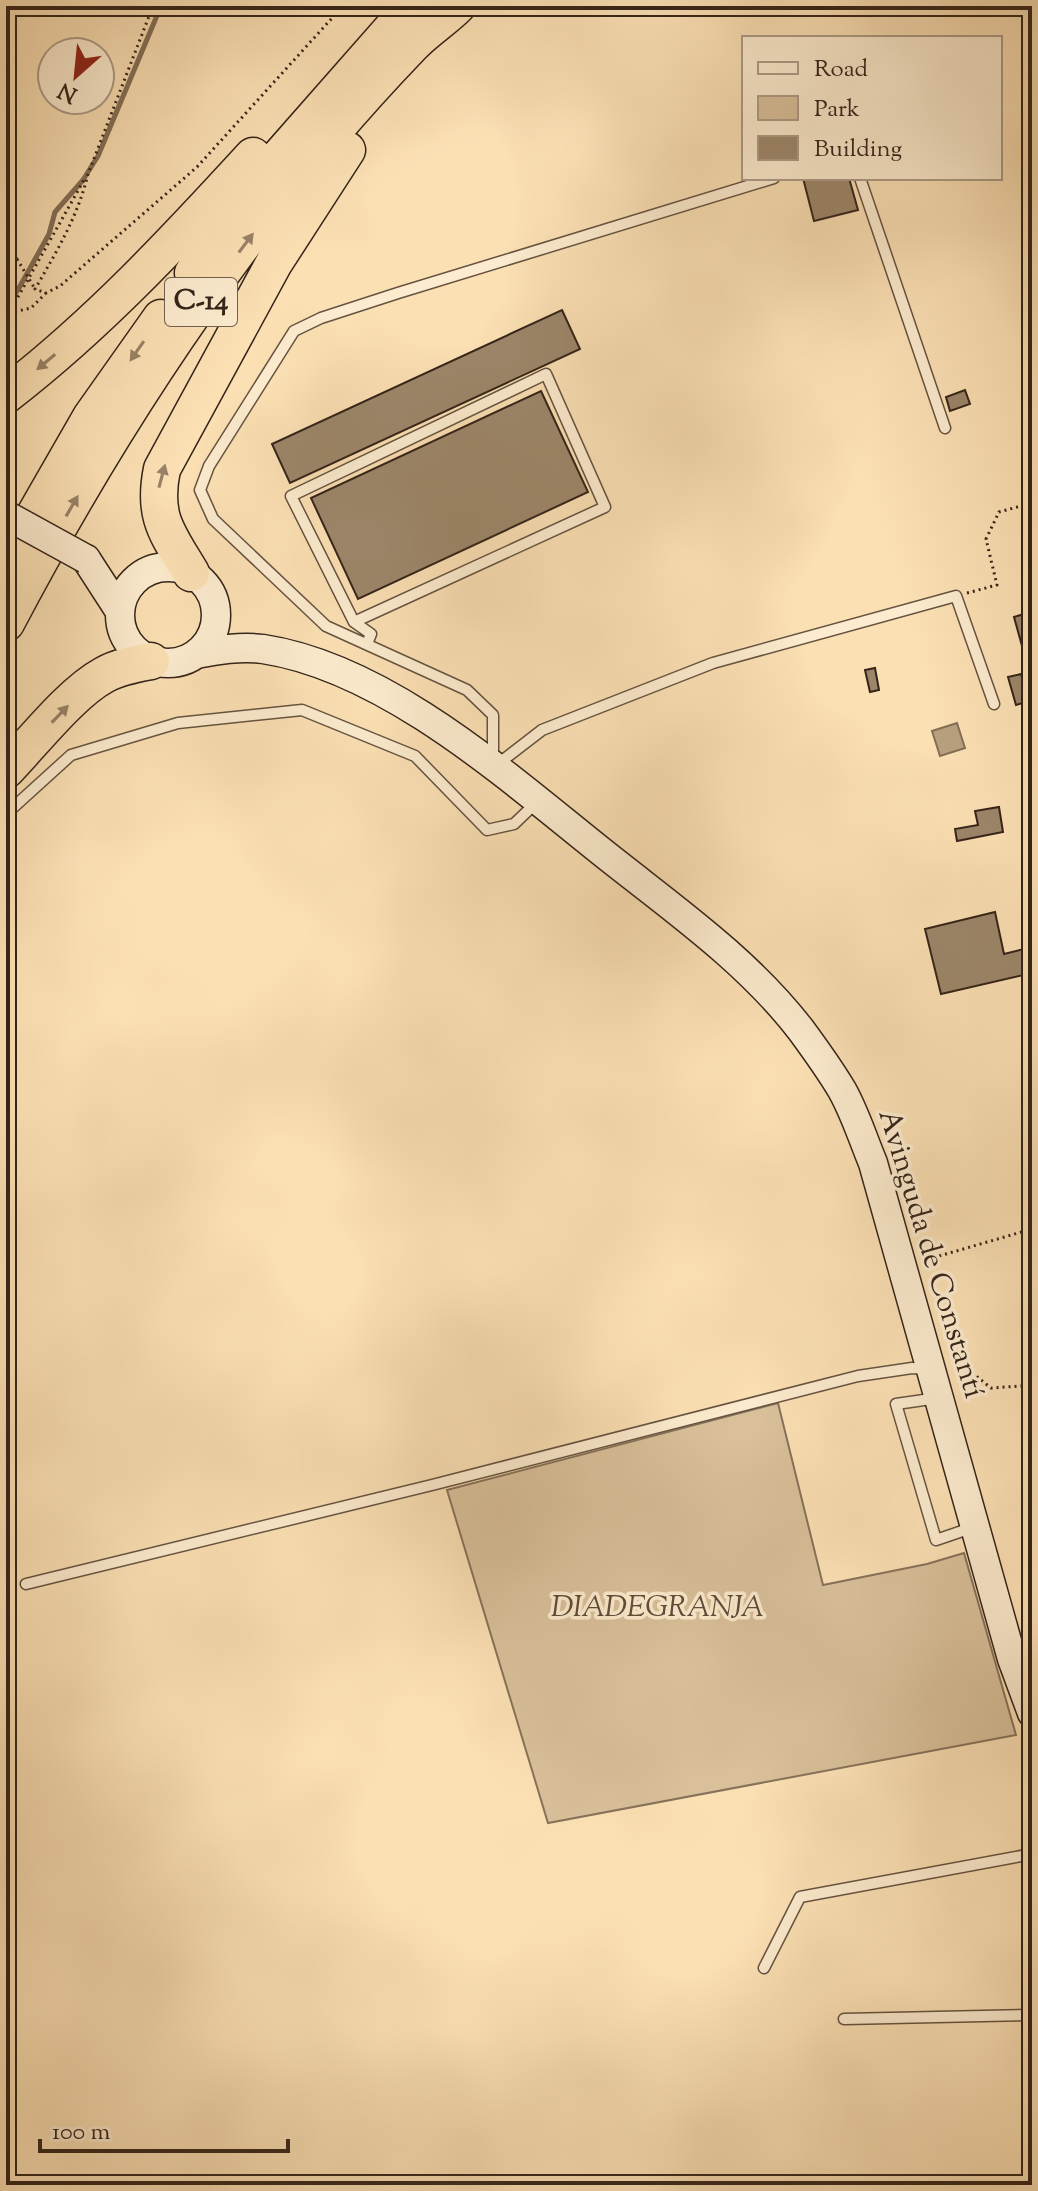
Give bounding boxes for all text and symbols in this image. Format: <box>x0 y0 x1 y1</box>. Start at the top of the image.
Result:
north arrow <box>36 36 116 116</box>
legend <box>742 36 1002 180</box>
text: Road <box>814 53 868 87</box>
text: N <box>53 73 83 109</box>
text: Park <box>814 93 860 127</box>
text: Building <box>814 133 903 167</box>
one-way arrow <box>237 233 253 253</box>
road number: C-14 <box>165 278 237 326</box>
one-way arrow <box>130 341 145 362</box>
one-way arrow <box>36 352 55 370</box>
one-way arrow <box>156 464 168 489</box>
one-way arrow <box>65 495 79 517</box>
one-way arrow <box>50 705 69 724</box>
street label: Avinguda de Constantí <box>866 1104 994 1404</box>
park label: DIADEGRANJA <box>551 1587 763 1630</box>
scale bar <box>40 2103 288 2153</box>
text: 100 m <box>52 2116 110 2150</box>

